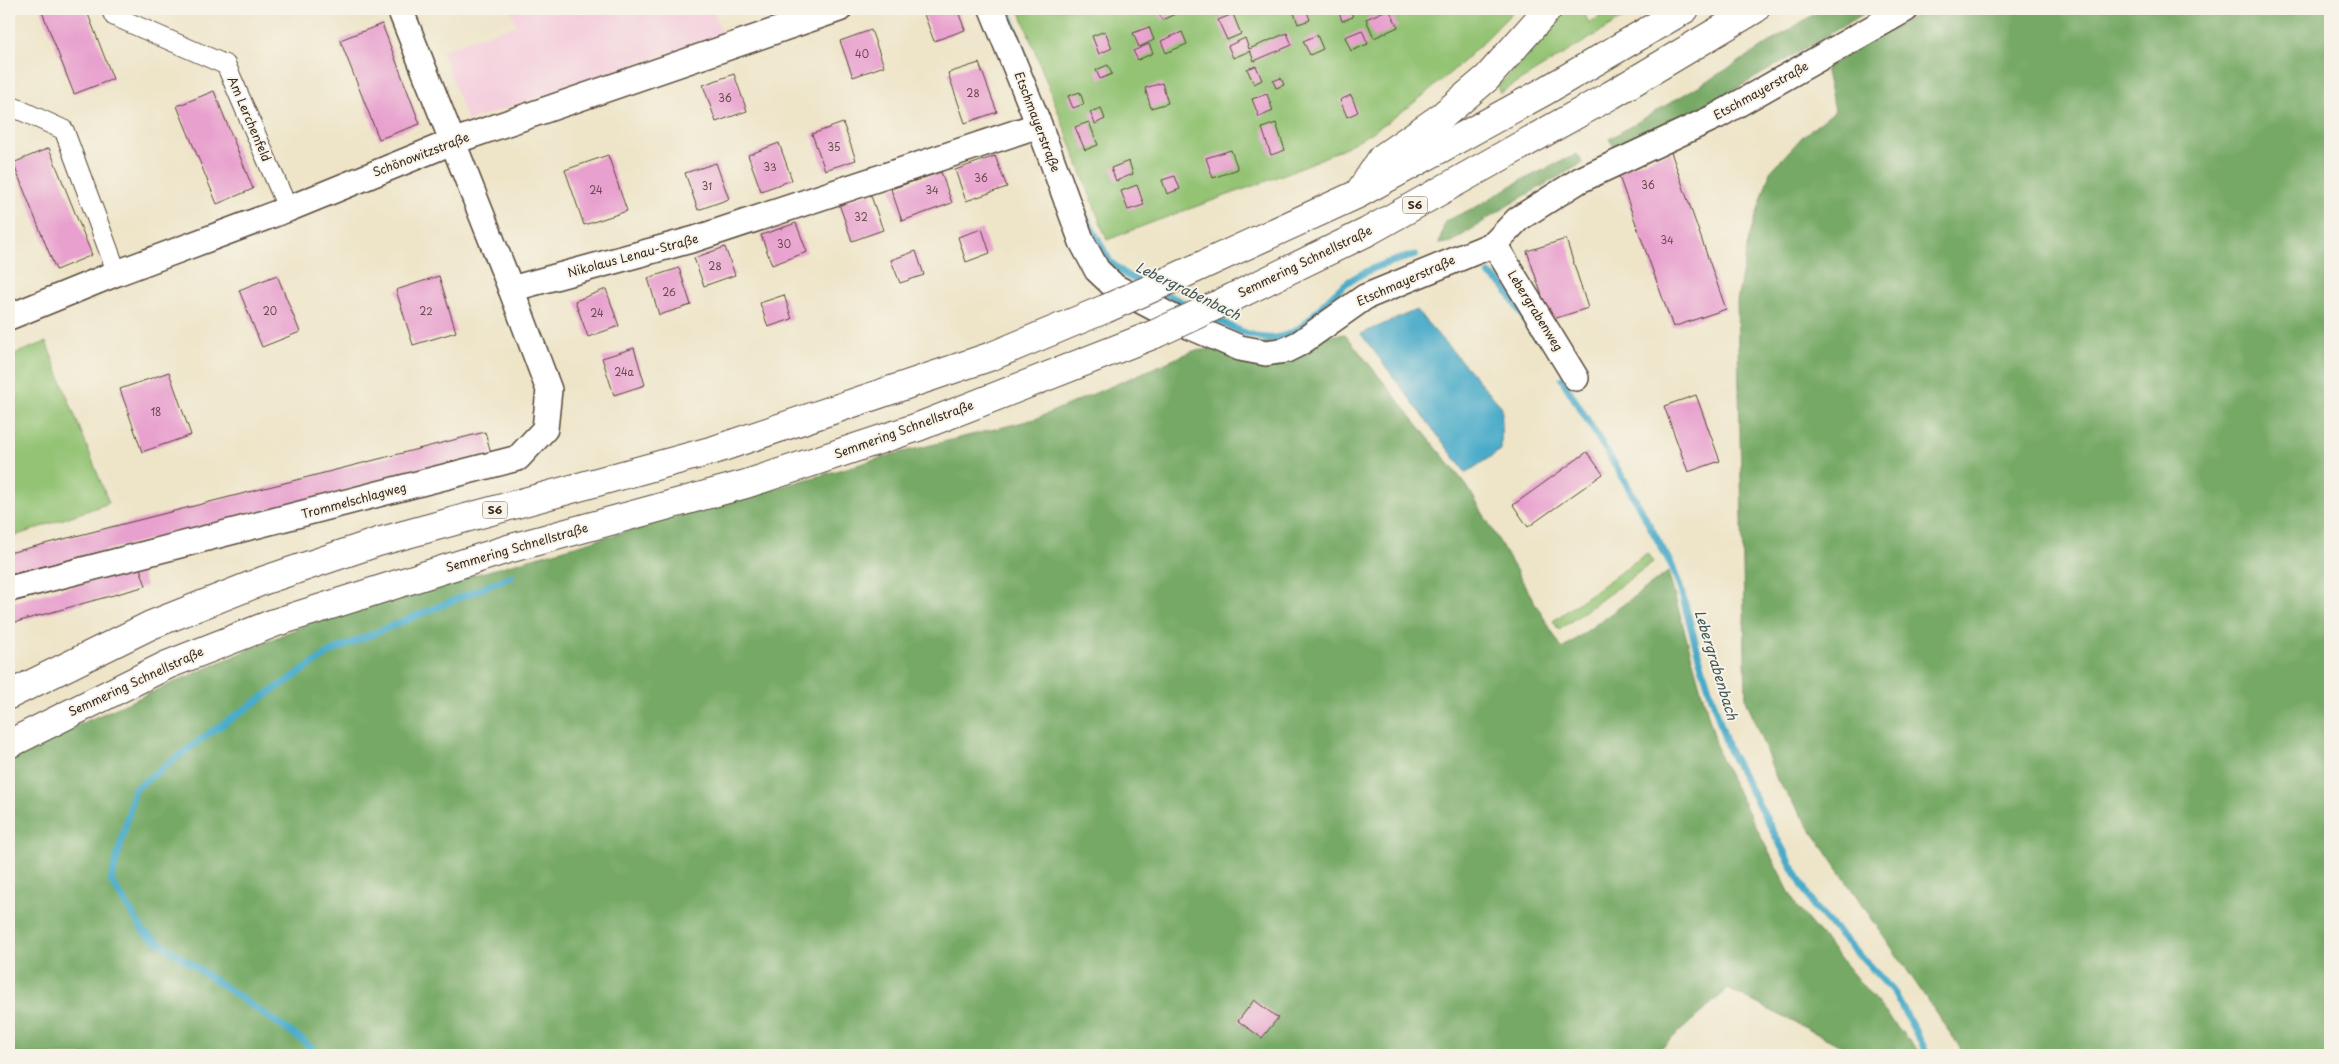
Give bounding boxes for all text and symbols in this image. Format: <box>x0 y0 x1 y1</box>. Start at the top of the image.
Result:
house number: 40 <box>855 46 869 61</box>
street label: Etschmayerstraße <box>1710 56 1811 124</box>
street label: Etschmayerstraße <box>1010 69 1065 175</box>
street label: Am Lerchenfeld <box>224 73 276 164</box>
house number: 28 <box>966 85 980 100</box>
house number: 36 <box>718 90 732 105</box>
street label: Schönowitzstraße <box>370 127 472 181</box>
house number: 35 <box>828 139 840 154</box>
house number: 33 <box>763 159 777 174</box>
house number: 36 <box>974 170 988 185</box>
house number: 36 <box>1641 177 1655 192</box>
house number: 31 <box>702 178 712 193</box>
house number: 24 <box>589 182 603 197</box>
house number: 34 <box>925 182 939 197</box>
road number: S6 <box>1402 196 1428 214</box>
house number: 32 <box>854 209 868 224</box>
street label: Semmering Schnellstraße <box>1234 221 1375 301</box>
street label: Nikolaus Lenau-Straße <box>565 229 700 281</box>
house number: 34 <box>1660 232 1674 247</box>
house number: 30 <box>777 236 791 251</box>
street label: Etschmayerstraße <box>1353 250 1458 310</box>
water label: Lebergrabenbach <box>1132 256 1245 325</box>
house number: 28 <box>708 258 722 273</box>
street label: Lebergrabenweg <box>1504 267 1568 354</box>
house number: 26 <box>662 284 676 299</box>
house number: 20 <box>263 303 277 318</box>
house number: 22 <box>419 303 433 318</box>
house number: 24 <box>590 305 604 320</box>
house number: 24a <box>614 364 635 379</box>
street label: Semmering Schnellstraße <box>831 395 976 463</box>
house number: 18 <box>151 404 161 419</box>
street label: Trommelschlagweg <box>299 477 408 523</box>
road number: S6 <box>482 502 508 518</box>
street label: Semmering Schnellstraße <box>443 518 590 576</box>
water label: Lebergrabenbach <box>1690 607 1743 723</box>
street label: Semmering Schnellstraße <box>65 642 206 720</box>

